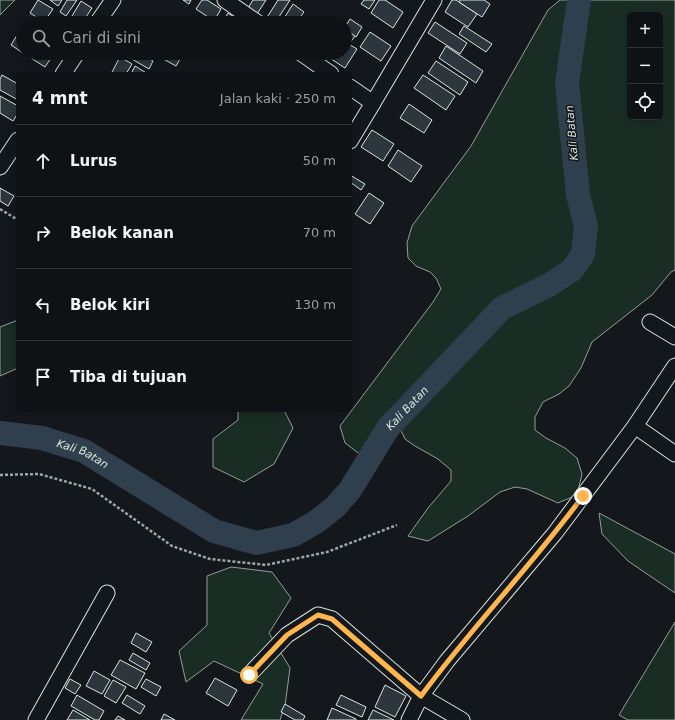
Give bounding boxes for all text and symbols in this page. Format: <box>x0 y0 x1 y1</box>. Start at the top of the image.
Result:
map controls <box>627 12 663 120</box>
button: + <box>627 12 663 48</box>
search box <box>16 16 352 60</box>
icon: search <box>30 27 52 49</box>
text: Cari di sini <box>62 29 141 47</box>
button: − <box>627 48 663 84</box>
button: locate <box>627 84 663 120</box>
text: 4 mnt <box>32 88 88 108</box>
text: Jalan kaki · 250 m <box>220 91 336 106</box>
water label: Kali Batan <box>563 105 581 161</box>
icon: ahead <box>32 150 54 172</box>
text: Lurus <box>70 152 117 170</box>
text: 50 m <box>303 153 336 168</box>
icon: right <box>32 222 54 244</box>
text: Belok kanan <box>70 224 174 242</box>
text: 70 m <box>303 225 336 240</box>
icon: left <box>32 294 54 316</box>
text: Belok kiri <box>70 296 150 314</box>
text: 130 m <box>294 297 336 312</box>
icon: arrive <box>32 366 54 388</box>
text: Tiba di tujuan <box>70 368 187 386</box>
water label: Kali Batan <box>383 383 431 433</box>
water label: Kali Batan <box>55 436 111 471</box>
route end <box>574 487 592 505</box>
route start <box>240 666 258 684</box>

